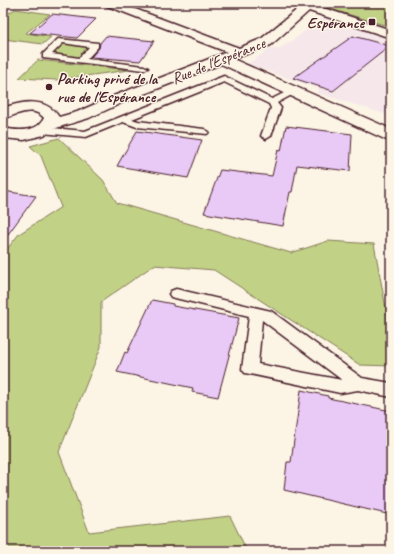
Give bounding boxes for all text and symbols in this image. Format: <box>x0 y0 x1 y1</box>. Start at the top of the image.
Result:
place label: Espérance <box>307 13 366 33</box>
marker: Espérance <box>367 17 377 27</box>
street label: Rue de l'Espérance <box>169 32 270 89</box>
place label: Parking privé de la rue de l'Espérance <box>57 69 159 107</box>
marker: Parking privé de la rue de l'Espérance <box>44 82 54 92</box>

